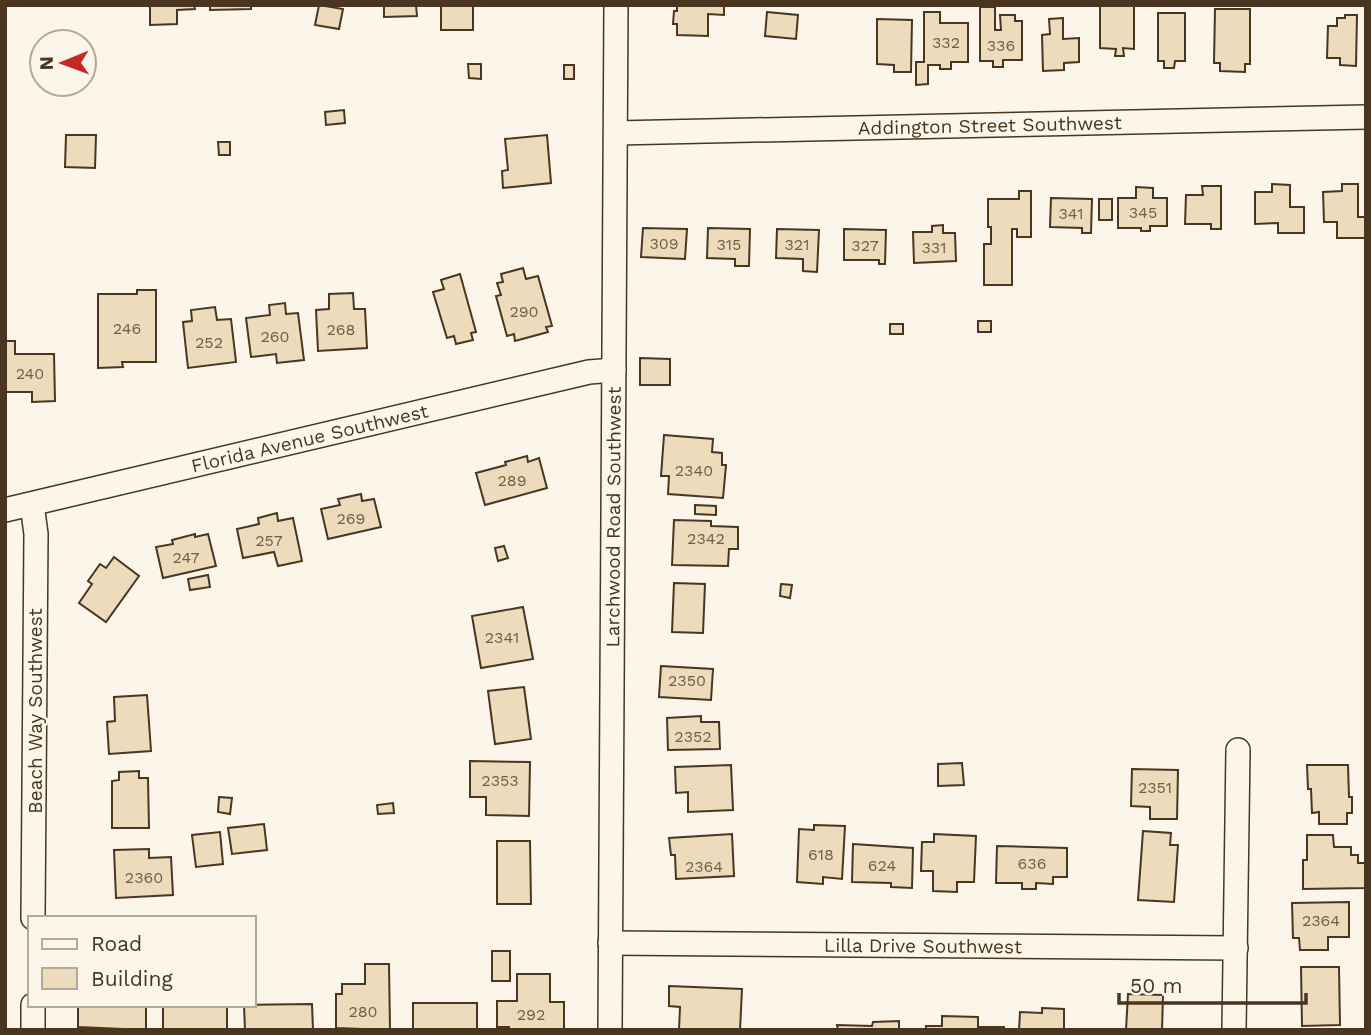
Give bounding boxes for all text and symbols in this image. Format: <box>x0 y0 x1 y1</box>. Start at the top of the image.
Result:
north arrow <box>28 28 98 98</box>
house number: 332 <box>932 33 960 52</box>
house number: 336 <box>987 36 1015 55</box>
text: N <box>35 56 58 71</box>
street label: Addington Street Southwest <box>858 111 1122 140</box>
house number: 345 <box>1129 203 1157 222</box>
house number: 341 <box>1058 204 1084 223</box>
house number: 309 <box>649 234 679 253</box>
house number: 315 <box>717 235 741 254</box>
house number: 321 <box>785 235 809 254</box>
house number: 327 <box>851 236 879 255</box>
house number: 331 <box>922 238 946 257</box>
house number: 290 <box>509 302 539 321</box>
house number: 246 <box>113 319 141 338</box>
house number: 268 <box>327 320 355 339</box>
house number: 260 <box>260 327 290 346</box>
house number: 252 <box>195 333 223 352</box>
house number: 240 <box>16 364 44 383</box>
street label: Larchwood Road Southwest <box>601 386 626 648</box>
street label: Florida Avenue Southwest <box>189 399 431 478</box>
house number: 2340 <box>675 461 713 480</box>
house number: 289 <box>497 471 527 490</box>
house number: 269 <box>337 509 365 528</box>
house number: 2342 <box>687 529 725 548</box>
house number: 257 <box>255 531 283 550</box>
house number: 247 <box>173 548 199 567</box>
street label: Beach Way Southwest <box>24 608 47 814</box>
house number: 2341 <box>485 628 519 647</box>
house number: 2350 <box>668 671 706 690</box>
house number: 2352 <box>674 727 712 746</box>
house number: 2353 <box>481 771 519 790</box>
house number: 2351 <box>1138 778 1172 797</box>
house number: 618 <box>808 845 834 864</box>
house number: 636 <box>1018 854 1046 873</box>
house number: 624 <box>868 856 896 875</box>
house number: 2364 <box>685 857 723 876</box>
house number: 2360 <box>125 868 163 887</box>
house number: 2364 <box>1302 911 1340 930</box>
legend <box>28 916 256 1007</box>
text: Road <box>91 931 142 956</box>
street label: Lilla Drive Southwest <box>824 934 1022 958</box>
scale bar <box>1119 962 1306 1006</box>
text: Building <box>91 966 173 991</box>
text: 50 m <box>1130 973 1182 998</box>
house number: 280 <box>348 1002 378 1021</box>
house number: 292 <box>517 1005 545 1024</box>

